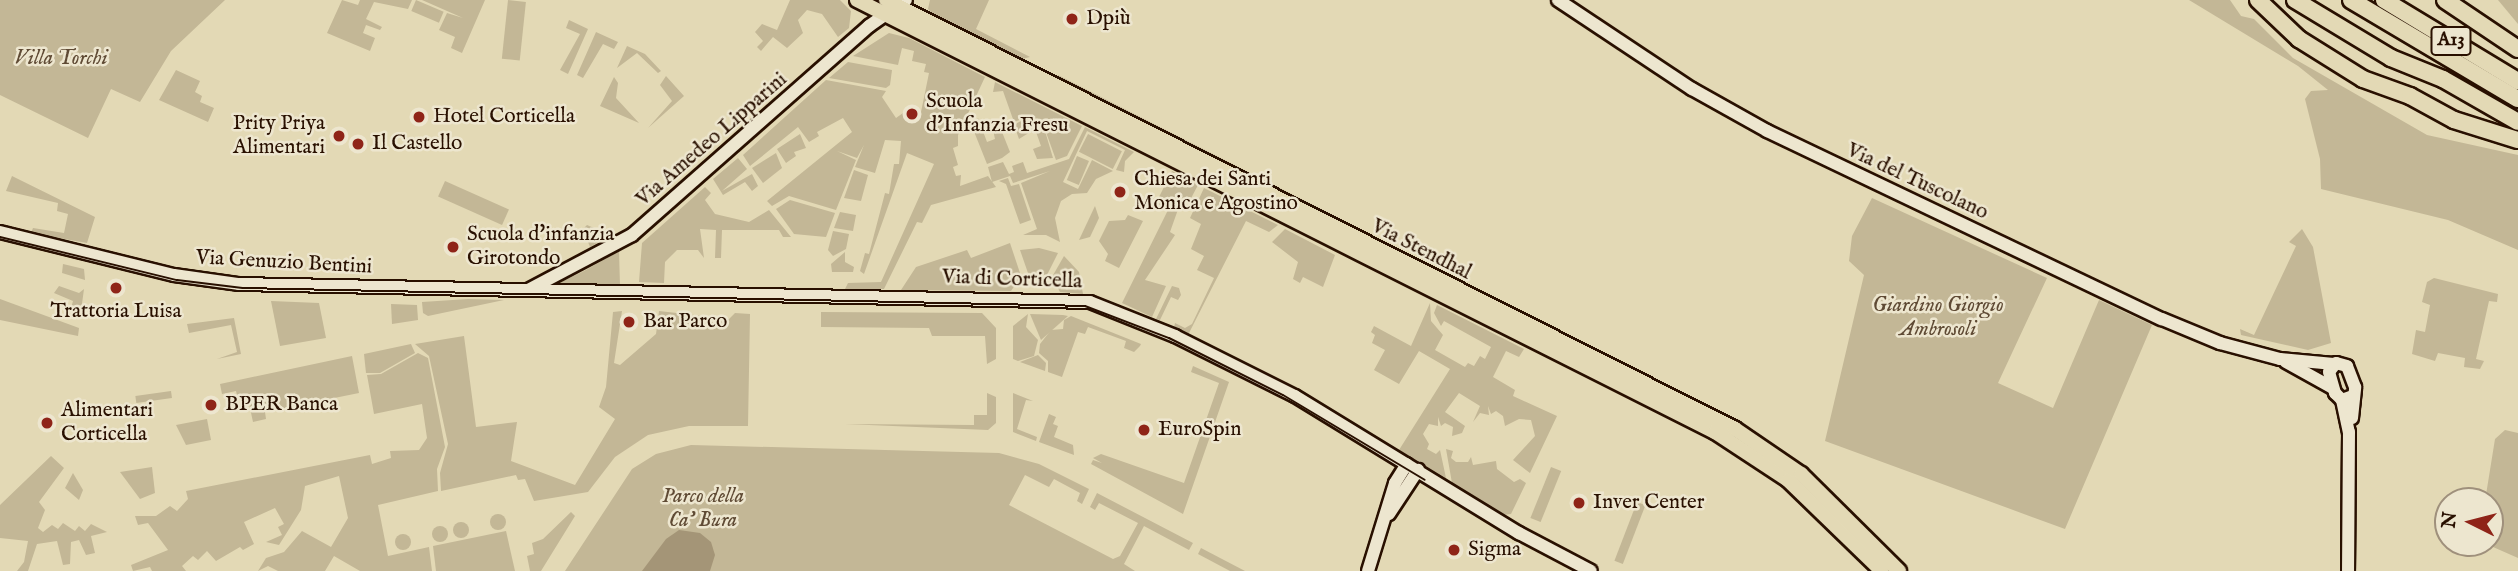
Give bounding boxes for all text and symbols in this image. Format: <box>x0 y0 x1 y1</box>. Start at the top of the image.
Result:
place label: Dpiù <box>1086 6 1131 32</box>
marker: Dpiù <box>1064 11 1080 27</box>
road number: A13 <box>2430 25 2472 56</box>
park label: Villa Torchi <box>14 46 108 72</box>
street label: Via Amedeo Lipparini <box>631 67 793 213</box>
place label: Scuola d'Infanzia Fresu <box>926 89 1069 139</box>
place label: Hotel Corticella <box>433 104 575 130</box>
marker: Scuola d'Infanzia Fresu <box>904 106 920 122</box>
marker: Hotel Corticella <box>411 109 427 125</box>
place label: Prity Priya Alimentari <box>233 111 325 161</box>
marker: Prity Priya Alimentari <box>331 128 347 144</box>
place label: Il Castello <box>372 131 462 157</box>
marker: Il Castello <box>350 136 366 152</box>
street label: Via del Tuscolano <box>1842 138 1992 226</box>
place label: Chiesa dei Santi Monica e Agostino <box>1134 167 1298 217</box>
marker: Chiesa dei Santi Monica e Agostino <box>1112 184 1128 200</box>
street label: Via Stendhal <box>1367 214 1475 286</box>
place label: Scuola d'infanzia Girotondo <box>467 222 614 272</box>
marker: Scuola d'infanzia Girotondo <box>445 239 461 255</box>
street label: Via Genuzio Bentini <box>195 246 373 280</box>
street label: Via di Corticella <box>941 265 1083 295</box>
marker: Trattoria Luisa <box>108 280 124 296</box>
park label: Giardino Giorgio Ambrosoli <box>1872 293 2004 343</box>
place label: Trattoria Luisa <box>51 299 181 325</box>
place label: Bar Parco <box>643 309 727 335</box>
marker: Bar Parco <box>621 314 637 330</box>
place label: BPER Banca <box>225 392 338 418</box>
marker: BPER Banca <box>203 397 219 413</box>
place label: Alimentari Corticella <box>61 398 153 448</box>
marker: Alimentari Corticella <box>39 415 55 431</box>
place label: EuroSpin <box>1158 417 1241 443</box>
marker: EuroSpin <box>1136 422 1152 438</box>
park label: Parco della Ca' Bura <box>662 484 744 534</box>
north arrow <box>2434 487 2504 557</box>
place label: Inver Center <box>1593 490 1704 516</box>
marker: Inver Center <box>1571 495 1587 511</box>
text: N <box>2437 511 2463 529</box>
place label: Sigma <box>1468 537 1521 563</box>
marker: Sigma <box>1446 542 1462 558</box>

